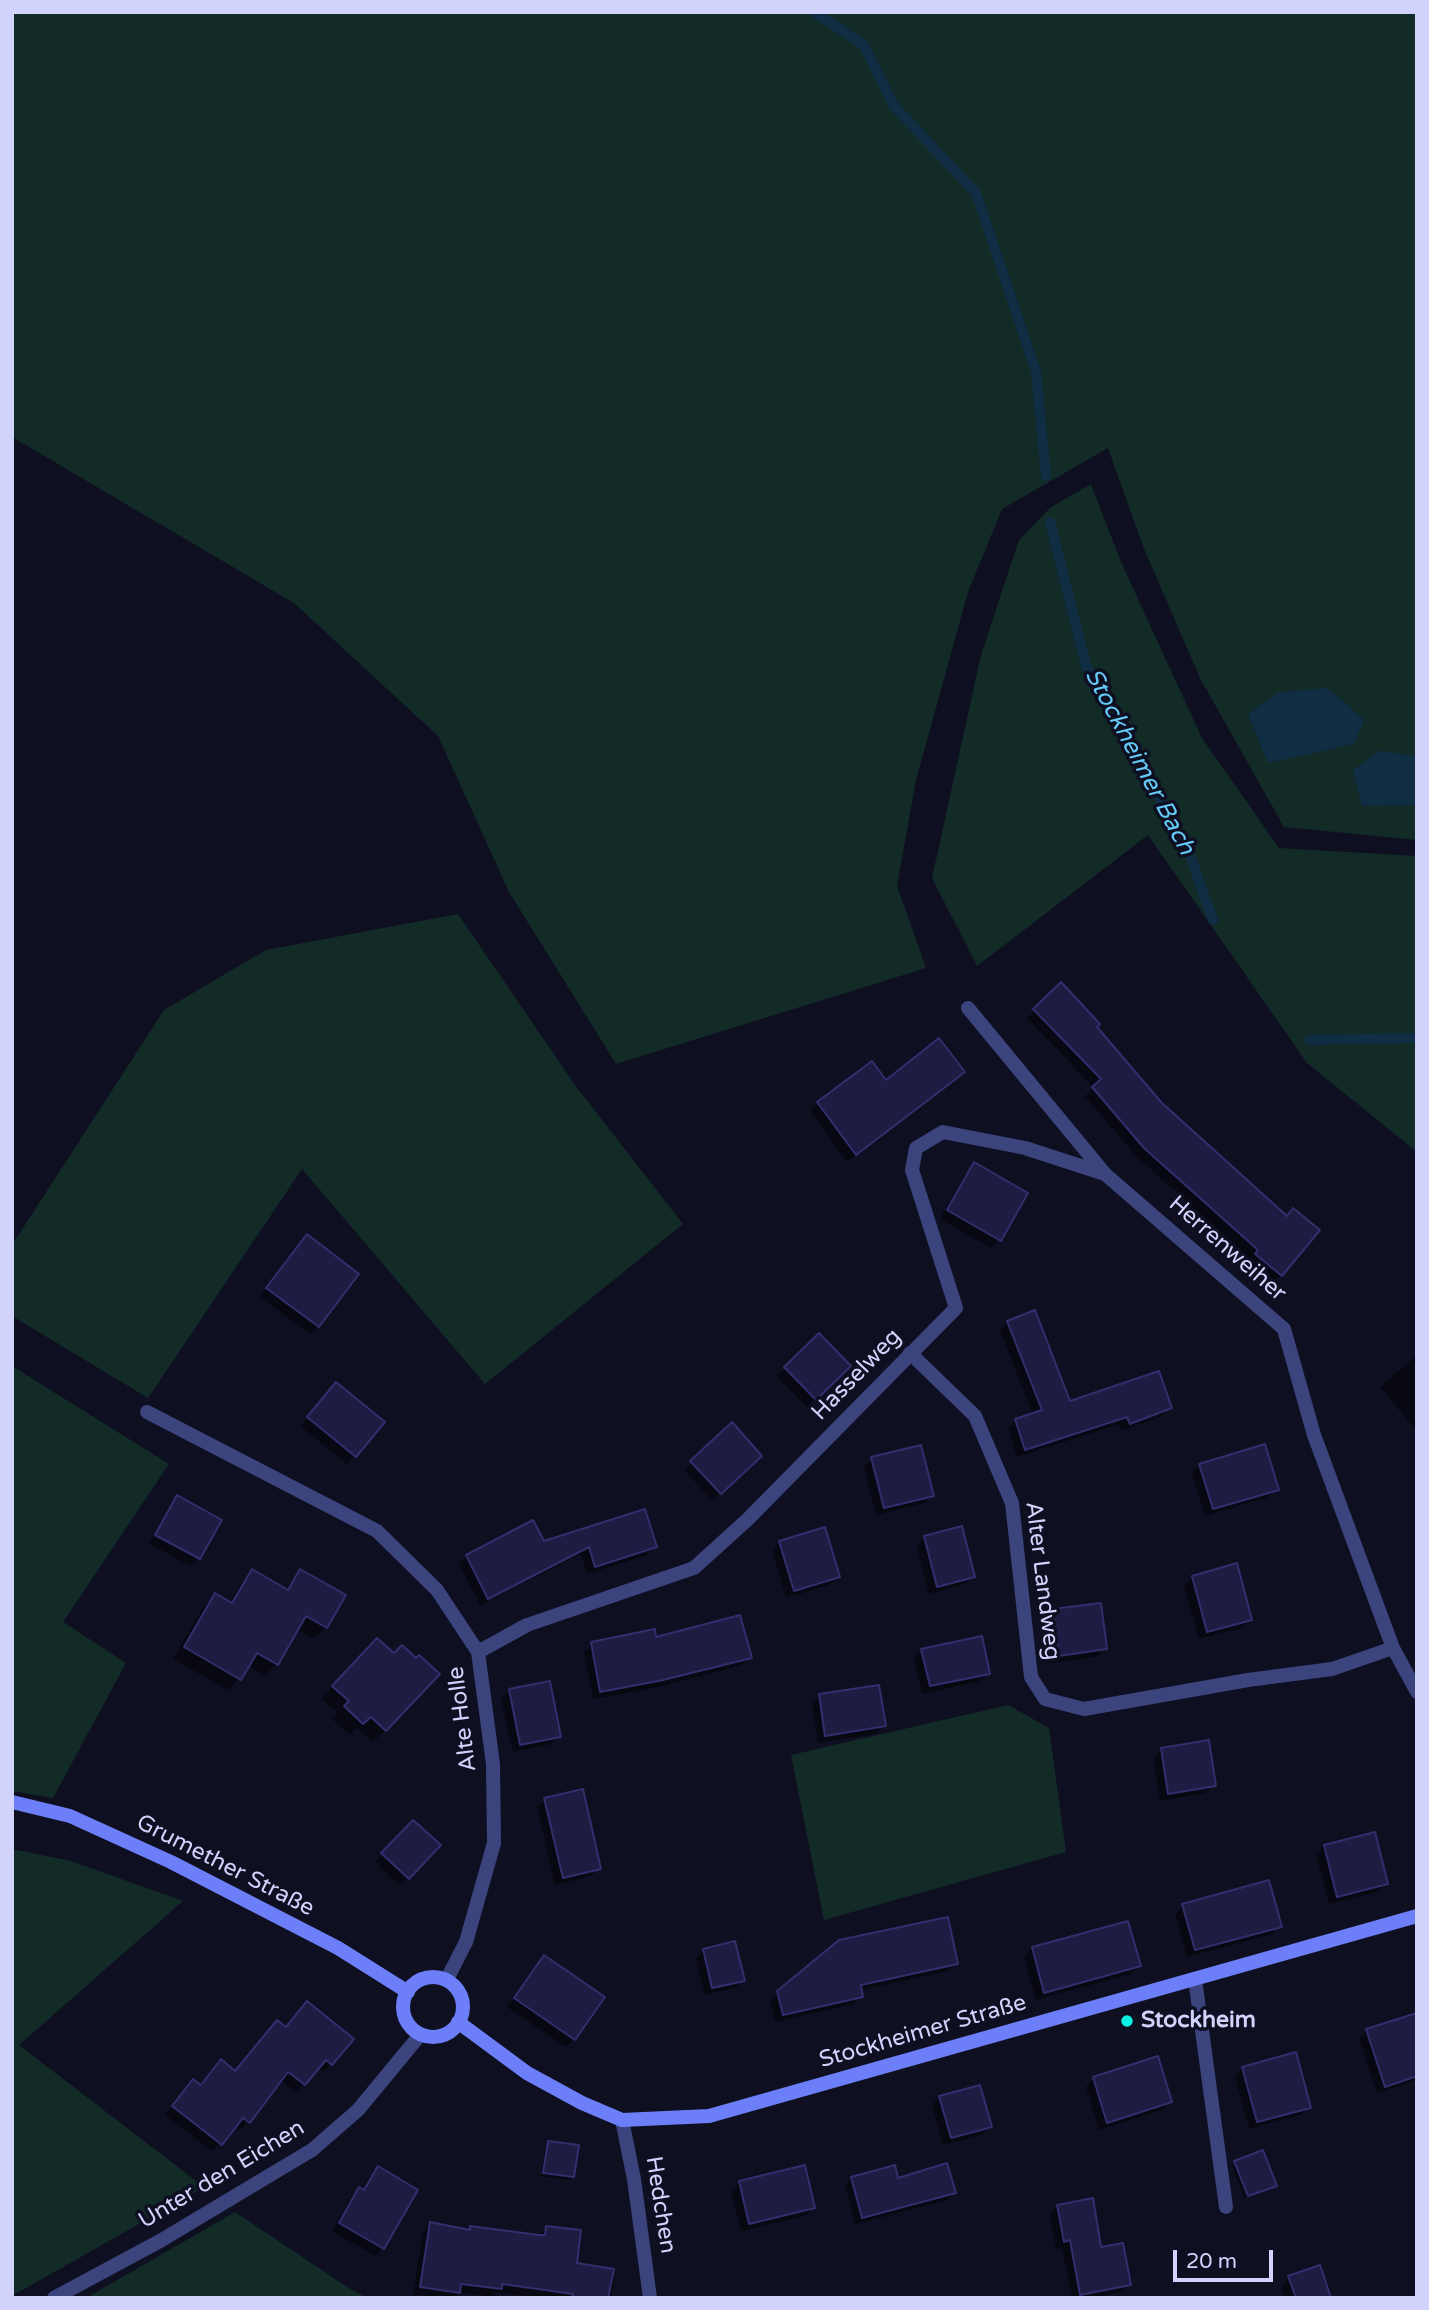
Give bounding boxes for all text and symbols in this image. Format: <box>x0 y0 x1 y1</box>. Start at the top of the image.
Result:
water label: Stockheimer Bach <box>1078 664 1200 860</box>
street label: Herrenweiher <box>1163 1190 1291 1308</box>
street label: Hasselweg <box>807 1323 907 1427</box>
street label: Alter Landweg <box>1019 1500 1065 1662</box>
street label: Alte Holle <box>443 1665 483 1773</box>
street label: Grumether Straße <box>131 1809 319 1923</box>
street label: Stockheimer Straße <box>816 1989 1030 2075</box>
place label: Stockheim <box>1141 2007 1256 2035</box>
marker: Stockheim <box>1119 2013 1135 2029</box>
street label: Unter den Eichen <box>134 2115 310 2235</box>
street label: Hedchen <box>639 2155 681 2255</box>
scale bar <box>1177 2236 1277 2280</box>
text: 20 m <box>1186 2249 1237 2274</box>

